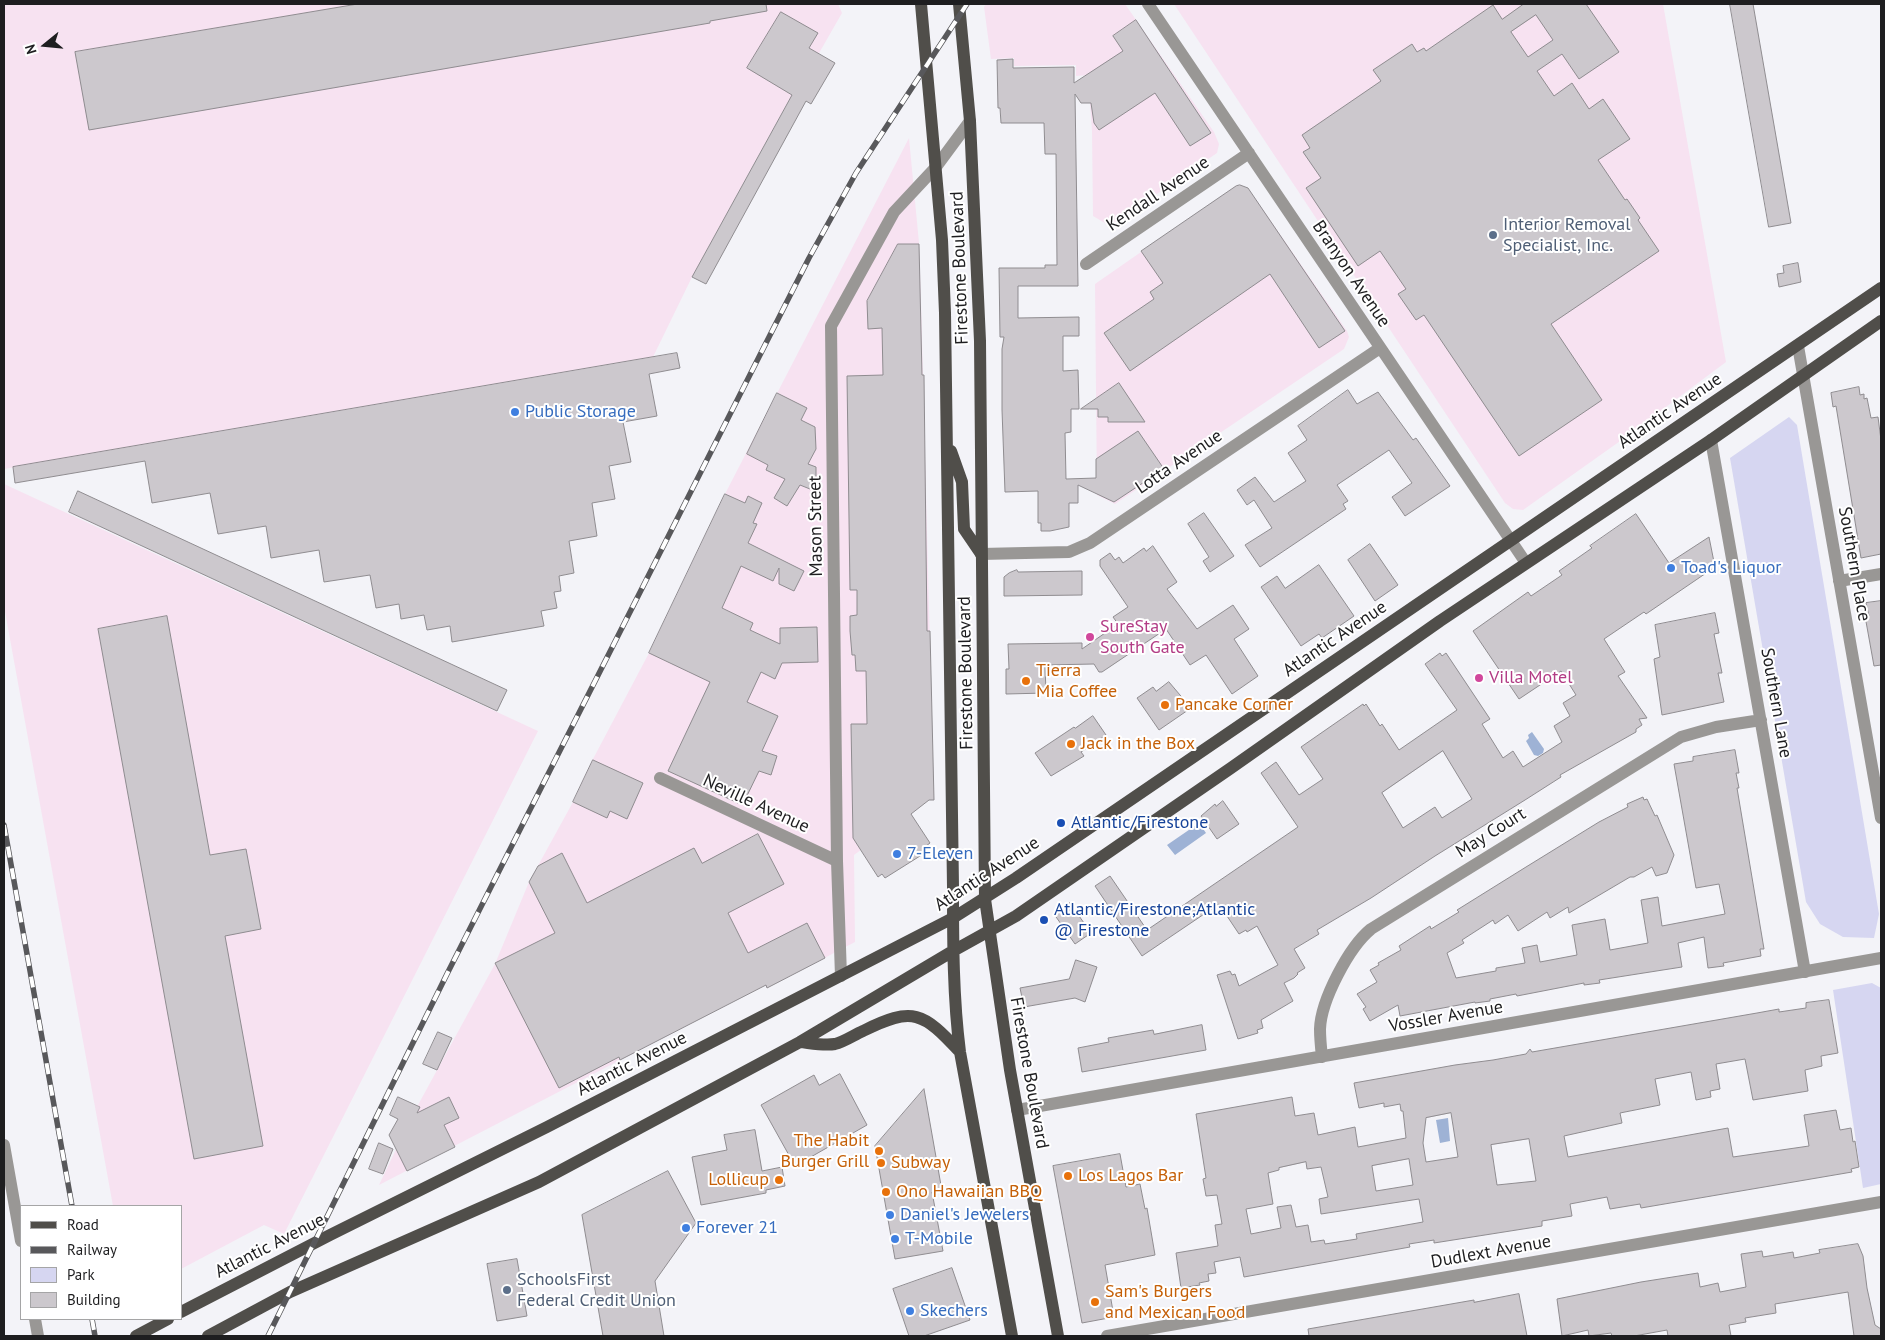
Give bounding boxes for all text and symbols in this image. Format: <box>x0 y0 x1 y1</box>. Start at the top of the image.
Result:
north arrow <box>20 20 70 70</box>
text: N <box>21 42 41 56</box>
street label: Kendall Avenue <box>1103 152 1213 236</box>
street label: Firestone Boulevard <box>947 191 973 345</box>
place label: Interior Removal Specialist, Inc. <box>1503 214 1631 256</box>
street label: Branyon Avenue <box>1307 217 1395 331</box>
marker: Interior Removal Specialist, Inc. <box>1487 229 1499 241</box>
street label: Atlantic Avenue <box>1614 368 1726 454</box>
place label: Public Storage <box>525 401 636 423</box>
marker: Public Storage <box>509 406 521 418</box>
street label: Lotta Avenue <box>1131 425 1227 499</box>
street label: Mason Street <box>804 475 828 577</box>
street label: Southern Place <box>1833 505 1875 623</box>
place label: Toad's Liquor <box>1681 557 1781 579</box>
marker: Toad's Liquor <box>1665 562 1677 574</box>
street label: Firestone Boulevard <box>954 596 978 750</box>
street label: Atlantic Avenue <box>1279 596 1391 682</box>
place label: SureStay South Gate <box>1100 616 1185 659</box>
marker: SureStay South Gate <box>1084 631 1096 643</box>
street label: Southern Lane <box>1756 646 1796 760</box>
place label: Tierra Mia Coffee <box>1036 660 1117 702</box>
place label: Villa Motel <box>1489 667 1572 689</box>
marker: Villa Motel <box>1473 672 1485 684</box>
marker: Tierra Mia Coffee <box>1020 675 1032 687</box>
place label: Pancake Corner <box>1175 694 1293 716</box>
marker: Pancake Corner <box>1159 699 1171 711</box>
place label: Jack in the Box <box>1081 733 1195 755</box>
marker: Jack in the Box <box>1065 738 1077 750</box>
street label: Neville Avenue <box>699 770 813 838</box>
street label: May Court <box>1452 803 1530 863</box>
place label: Atlantic/Firestone <box>1071 812 1208 834</box>
marker: Atlantic/Firestone <box>1055 817 1067 829</box>
street label: Atlantic Avenue <box>931 832 1043 916</box>
place label: 7-Eleven <box>907 843 973 865</box>
marker: 7-Eleven <box>891 848 903 860</box>
place label: Atlantic/Firestone;Atlantic @ Firestone <box>1054 899 1255 942</box>
marker: Atlantic/Firestone;Atlantic @ Firestone <box>1038 914 1050 926</box>
street label: Firestone Boulevard <box>1005 995 1053 1151</box>
street label: Vossler Avenue <box>1387 996 1505 1038</box>
street label: Atlantic Avenue <box>573 1027 691 1101</box>
place label: The Habit Burger Grill <box>780 1130 869 1172</box>
marker: The Habit Burger Grill <box>873 1145 885 1157</box>
place label: Subway <box>891 1152 950 1174</box>
marker: Subway <box>875 1157 887 1169</box>
place label: Los Lagos Bar <box>1078 1165 1183 1187</box>
place label: Lollicup <box>708 1169 769 1191</box>
marker: Los Lagos Bar <box>1062 1170 1074 1182</box>
marker: Lollicup <box>773 1174 785 1186</box>
place label: Ono Hawaiian BBQ <box>896 1181 1042 1203</box>
marker: Ono Hawaiian BBQ <box>880 1186 892 1198</box>
place label: Daniel's Jewelers <box>900 1204 1029 1226</box>
legend <box>20 1205 182 1320</box>
street label: Atlantic Avenue <box>211 1209 329 1283</box>
marker: Daniel's Jewelers <box>884 1209 896 1221</box>
text: Road <box>67 1215 99 1234</box>
place label: Forever 21 <box>696 1217 778 1239</box>
marker: Forever 21 <box>680 1222 692 1234</box>
place label: T-Mobile <box>905 1228 973 1250</box>
street label: Dudlext Avenue <box>1429 1231 1553 1273</box>
marker: T-Mobile <box>889 1233 901 1245</box>
text: Railway <box>67 1240 117 1259</box>
text: Park <box>67 1265 95 1284</box>
place label: SchoolsFirst Federal Credit Union <box>517 1269 676 1312</box>
place label: Sam's Burgers and Mexican Food <box>1105 1281 1245 1324</box>
marker: SchoolsFirst Federal Credit Union <box>501 1284 513 1296</box>
text: Building <box>67 1290 121 1309</box>
marker: Sam's Burgers and Mexican Food <box>1089 1296 1101 1308</box>
place label: Skechers <box>920 1300 988 1322</box>
marker: Skechers <box>904 1305 916 1317</box>

